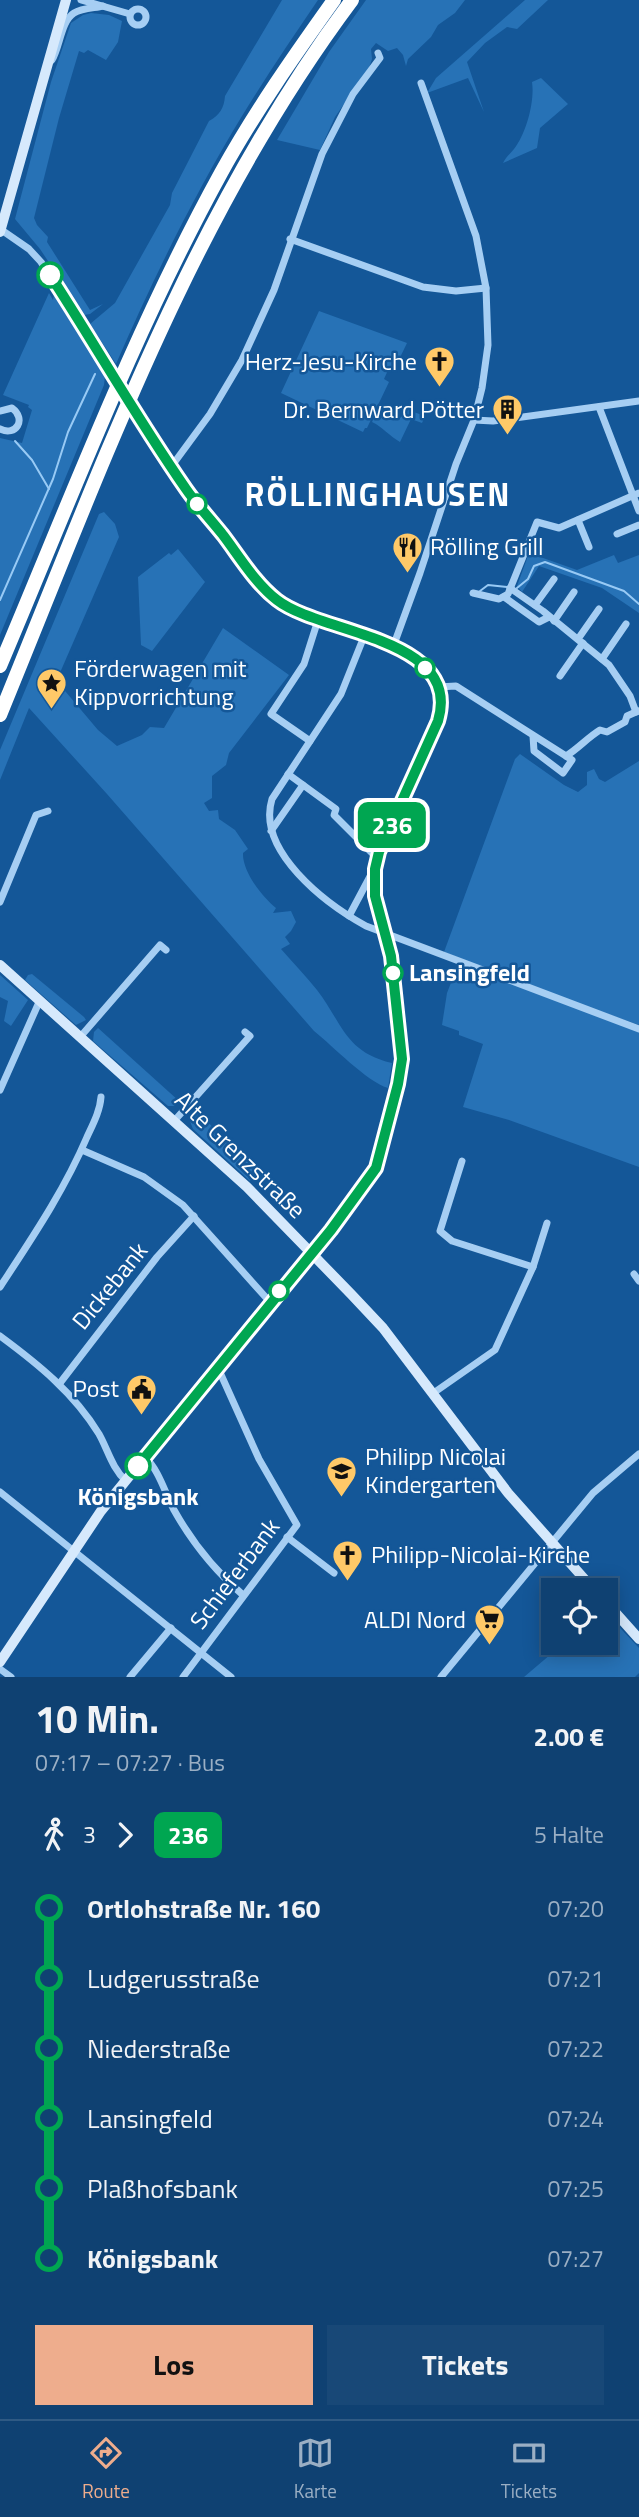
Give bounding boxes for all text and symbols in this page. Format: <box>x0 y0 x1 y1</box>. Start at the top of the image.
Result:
unlabelled marker <box>37 262 63 288</box>
place label: Herz-Jesu-Kirche <box>245 343 417 379</box>
church icon: Herz-Jesu-Kirche <box>423 345 457 389</box>
place label: Dr. Bernward Pötter <box>283 391 484 427</box>
building icon: Dr. Bernward Pötter <box>490 393 524 437</box>
district label: RÖLLINGHAUSEN <box>245 470 511 518</box>
unlabelled marker <box>187 494 207 514</box>
place label: Rölling Grill <box>430 528 544 564</box>
restaurant icon: Rölling Grill <box>390 530 424 574</box>
place label: Förderwagen mit Kippvorrichtung <box>74 650 247 714</box>
unlabelled marker <box>415 658 435 678</box>
place icon: Förderwagen mit Kippvorrichtung <box>34 666 68 710</box>
line badge: 236 <box>352 802 432 848</box>
text: 236 <box>372 807 412 843</box>
place label: Lansingfeld <box>409 954 530 990</box>
marker: Lansingfeld <box>383 963 403 983</box>
street label: Alte Grenzstraße <box>167 1082 314 1226</box>
street label: Dickebank <box>63 1233 156 1337</box>
unlabelled marker <box>269 1281 289 1301</box>
place label: Post <box>73 1370 120 1406</box>
public building icon: Post <box>125 1372 159 1416</box>
place label: Philipp Nicolai Kindergarten <box>365 1438 506 1502</box>
marker: Königsbank <box>125 1453 151 1479</box>
school or university icon: Philipp Nicolai Kindergarten <box>325 1454 359 1498</box>
place label: Königsbank <box>77 1478 199 1514</box>
street label: Schieferbank <box>180 1510 288 1637</box>
place label: Philipp-Nicolai-Kirche <box>371 1536 590 1572</box>
church icon: Philipp-Nicolai-Kirche <box>331 1538 365 1582</box>
map controls <box>541 1578 618 1655</box>
button: locate <box>541 1578 618 1655</box>
place label: ALDI Nord <box>364 1601 466 1637</box>
supermarket icon: ALDI Nord <box>472 1603 506 1647</box>
text: 10 Min. <box>35 1690 159 1748</box>
text: 2.00 € <box>533 1717 604 1756</box>
text: 07:17 – 07:27 · Bus <box>35 1745 225 1780</box>
icon: walk <box>35 1816 73 1854</box>
icon: forward <box>106 1816 144 1854</box>
text: 3 <box>83 1817 96 1852</box>
text: 236 <box>168 1817 208 1853</box>
text: 5 Halte <box>534 1817 604 1852</box>
text: Ortlohstraße Nr. 160 <box>87 1889 320 1928</box>
text: 07:20 <box>547 1891 604 1926</box>
text: Ludgerusstraße <box>87 1959 260 1998</box>
text: 07:21 <box>547 1961 604 1996</box>
text: Niederstraße <box>87 2029 231 2068</box>
text: 07:22 <box>547 2031 604 2066</box>
text: Lansingfeld <box>87 2099 213 2138</box>
text: 07:24 <box>547 2101 604 2136</box>
text: Plaßhofsbank <box>87 2169 238 2208</box>
text: 07:25 <box>547 2171 604 2206</box>
text: Königsbank <box>87 2239 218 2278</box>
text: 07:27 <box>547 2241 604 2276</box>
button: Los <box>35 2325 313 2405</box>
button: Tickets <box>327 2325 604 2405</box>
tab: Route <box>82 2434 130 2505</box>
tab: Karte <box>294 2434 337 2505</box>
tab: Tickets <box>501 2434 557 2505</box>

